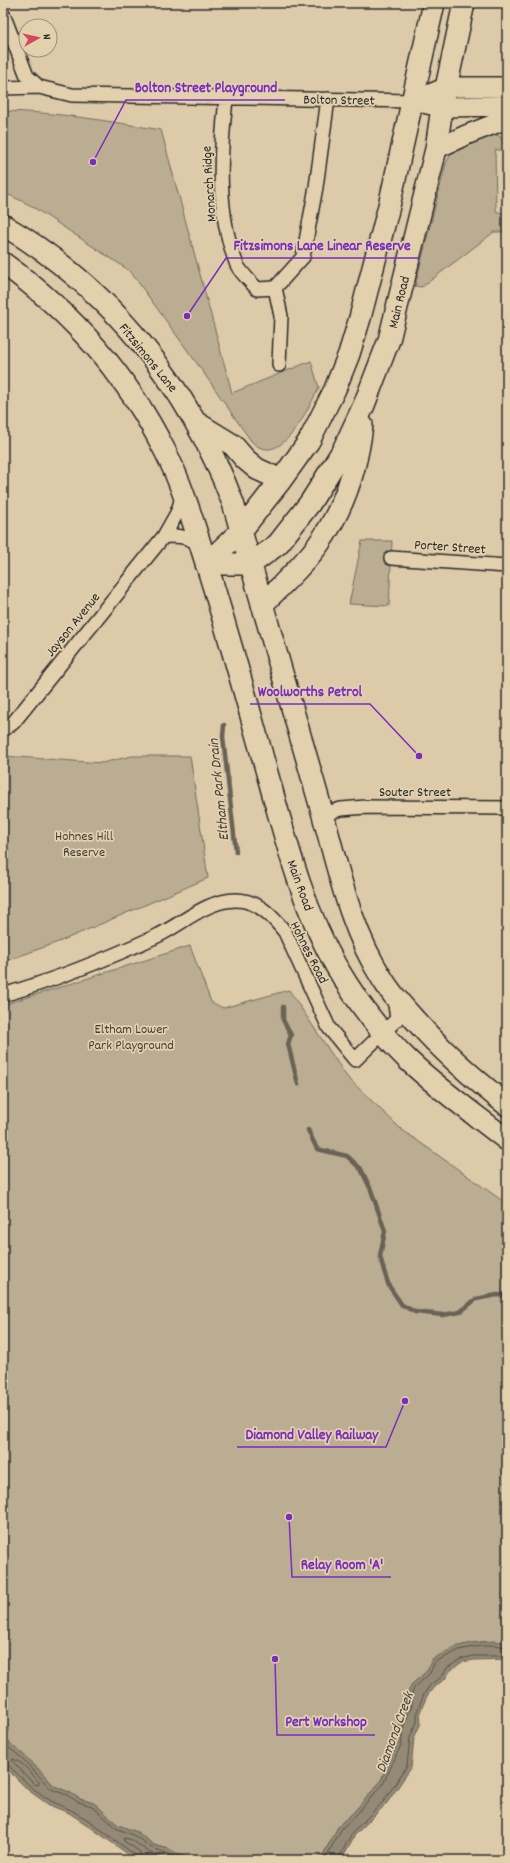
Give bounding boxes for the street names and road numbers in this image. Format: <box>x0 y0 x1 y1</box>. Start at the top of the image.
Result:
street label: Bolton Street <box>303 90 375 112</box>
street label: Monarch Ridge <box>197 145 223 223</box>
street label: Main Road <box>384 274 416 331</box>
street label: Fitzsimons Lane <box>113 319 182 397</box>
street label: Porter Street <box>413 536 486 560</box>
street label: Jayson Avenue <box>41 589 106 662</box>
street label: Souter Street <box>379 783 451 803</box>
street label: Main Road <box>281 857 318 914</box>
street label: Hohnes Road <box>284 918 332 988</box>

